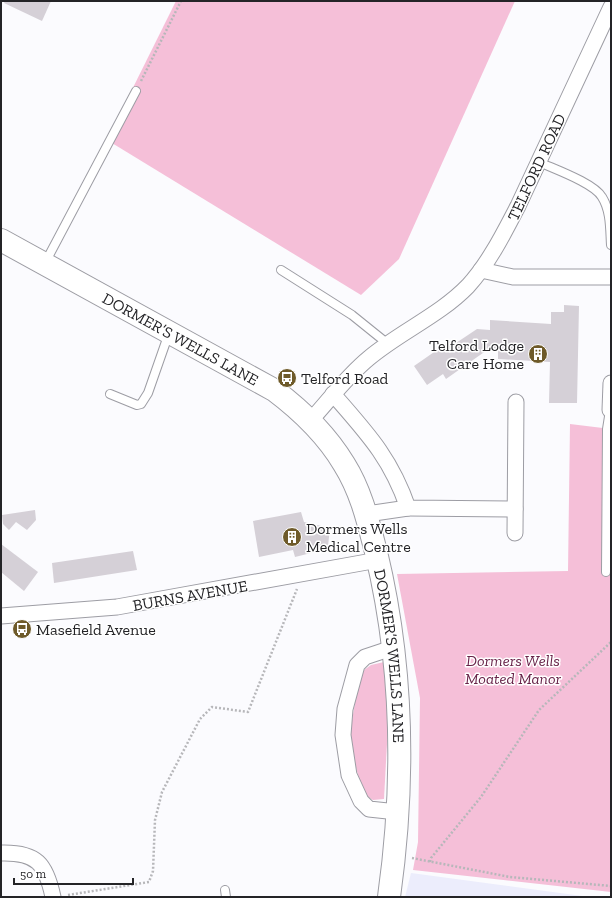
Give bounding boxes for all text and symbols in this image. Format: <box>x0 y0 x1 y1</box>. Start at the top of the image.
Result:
street label: TELFORD ROAD <box>503 111 570 224</box>
street label: DORMER’S WELLS LANE <box>99 289 262 390</box>
place label: Telford Lodge Care Home <box>429 336 524 373</box>
building icon: Telford Lodge Care Home <box>527 343 549 365</box>
bus stop icon: Telford Road <box>276 367 298 389</box>
place label: Telford Road <box>301 369 389 388</box>
place label: Dormers Wells Medical Centre <box>306 519 411 556</box>
building icon: Dormers Wells Medical Centre <box>281 526 303 548</box>
street label: DORMER’S WELLS LANE <box>370 567 408 743</box>
street label: BURNS AVENUE <box>131 576 249 615</box>
bus stop icon: Masefield Avenue <box>11 618 33 640</box>
place label: Masefield Avenue <box>36 620 156 639</box>
park label: Dormers Wells Moated Manor <box>465 651 562 688</box>
scale bar <box>14 860 133 886</box>
text: 50 m <box>20 867 47 881</box>

